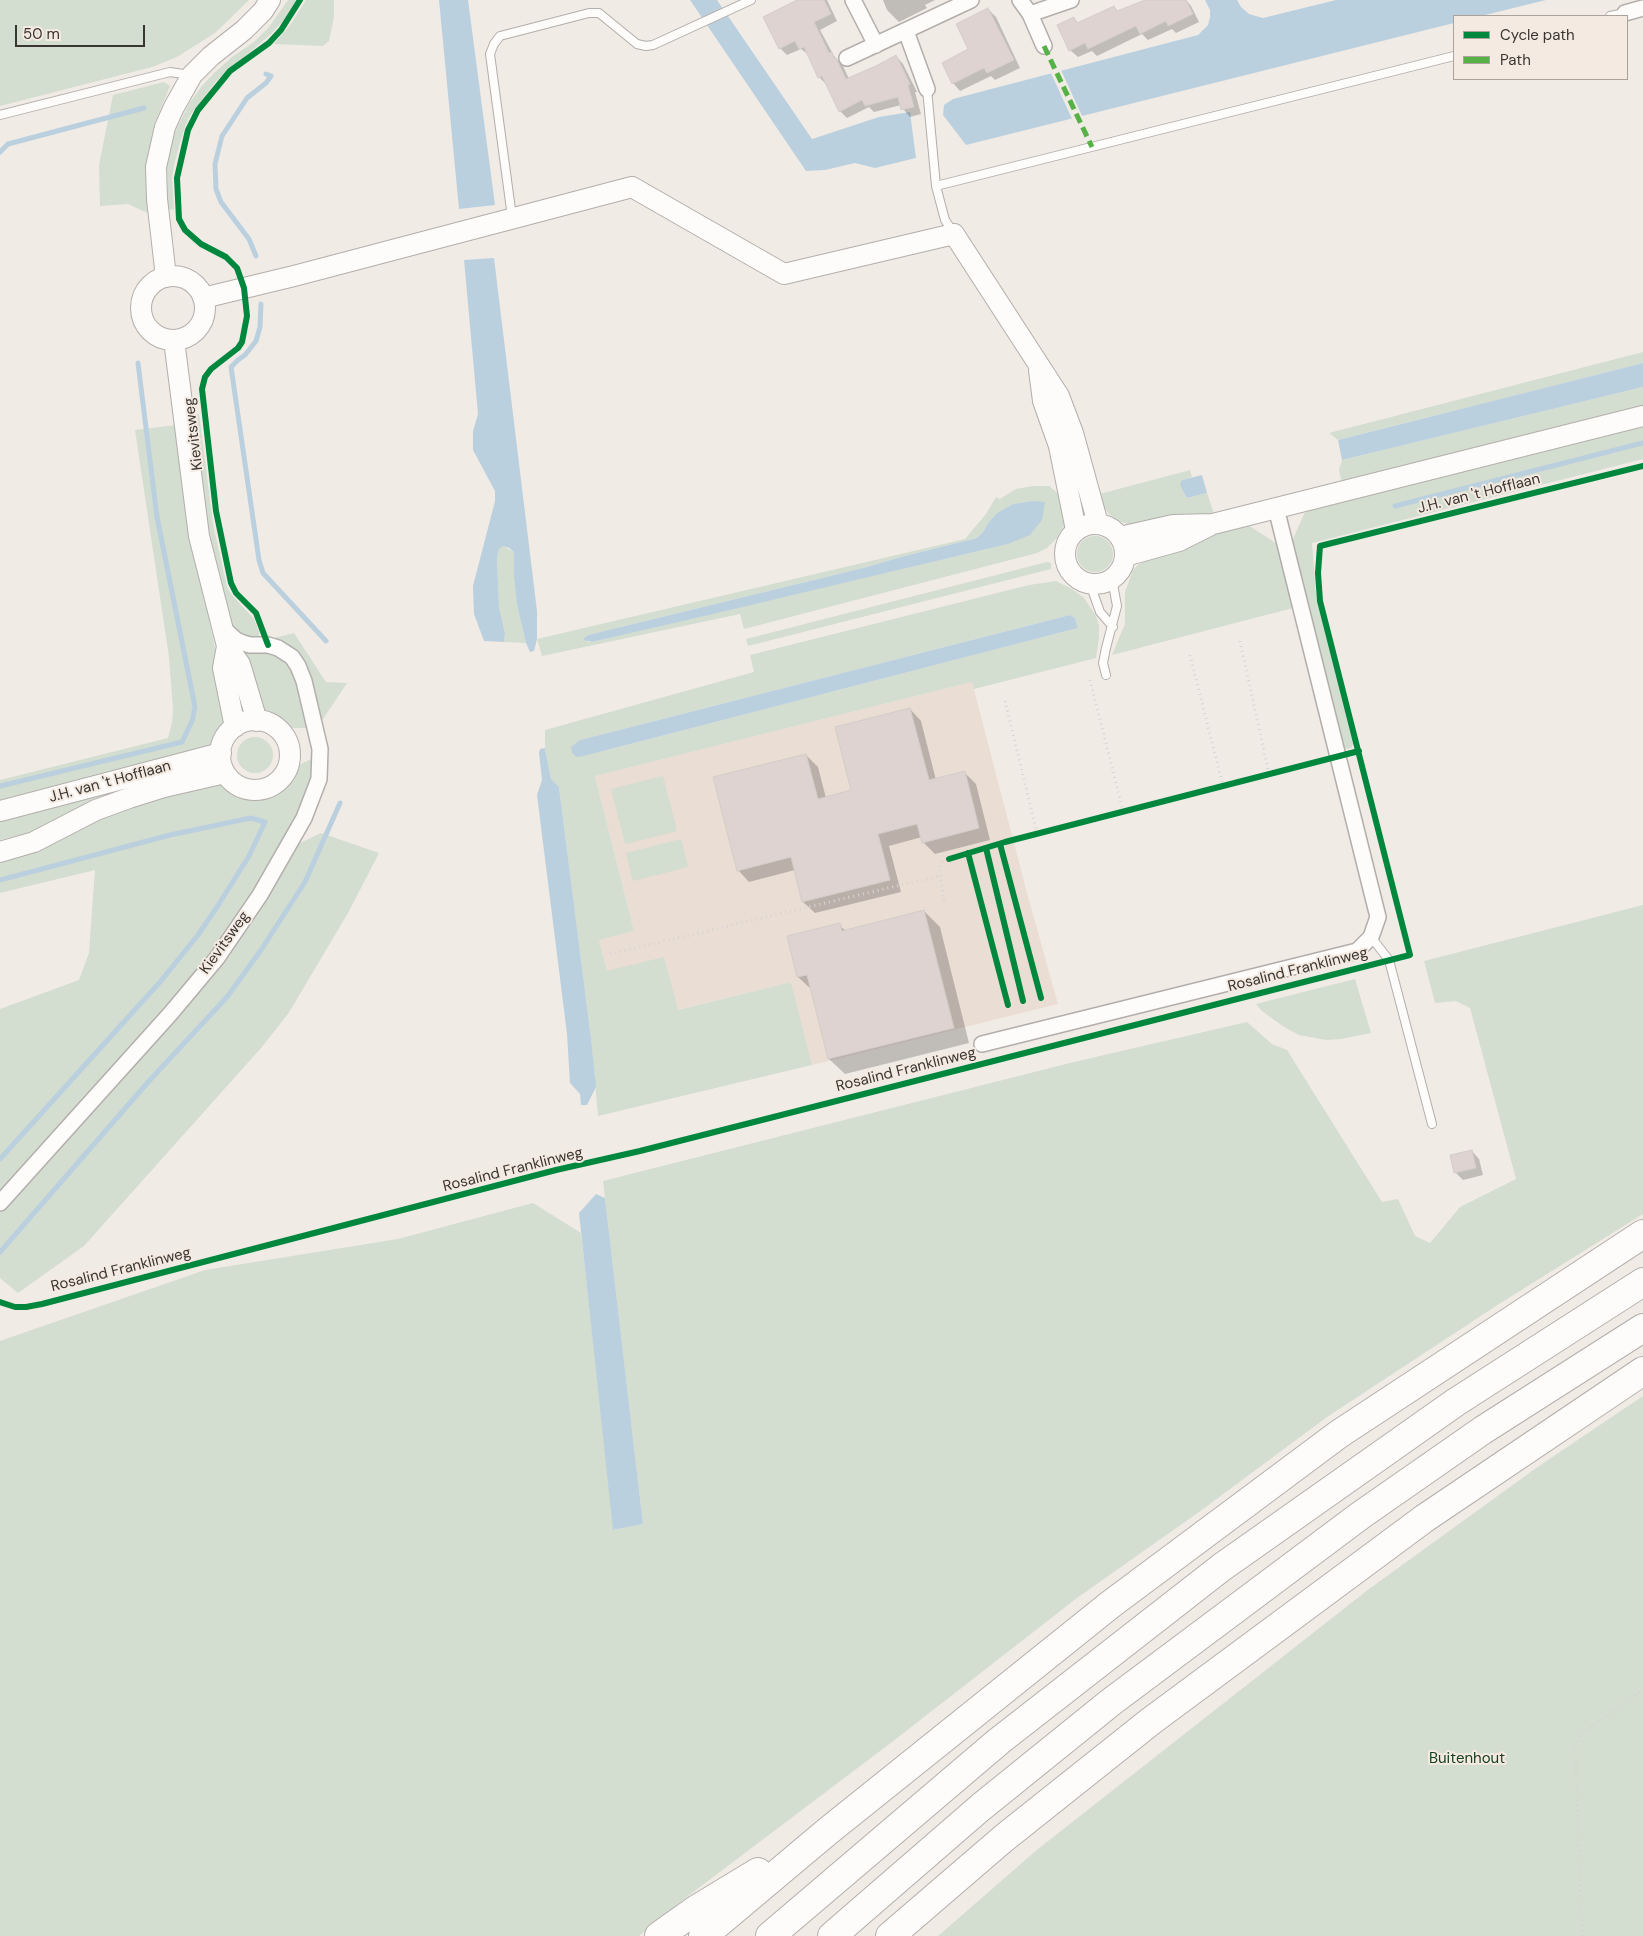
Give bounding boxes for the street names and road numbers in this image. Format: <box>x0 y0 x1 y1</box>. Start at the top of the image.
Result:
street label: Kievitsweg <box>181 397 207 471</box>
street label: J.H. van 't Hofflaan <box>1416 470 1542 518</box>
street label: J.H. van 't Hofflaan <box>47 757 173 807</box>
street label: Kievitsweg <box>196 908 254 978</box>
street label: Rosalind Franklinweg <box>1226 944 1370 996</box>
street label: Rosalind Franklinweg <box>834 1044 978 1096</box>
street label: Rosalind Franklinweg <box>441 1144 585 1196</box>
street label: Rosalind Franklinweg <box>49 1244 193 1296</box>

